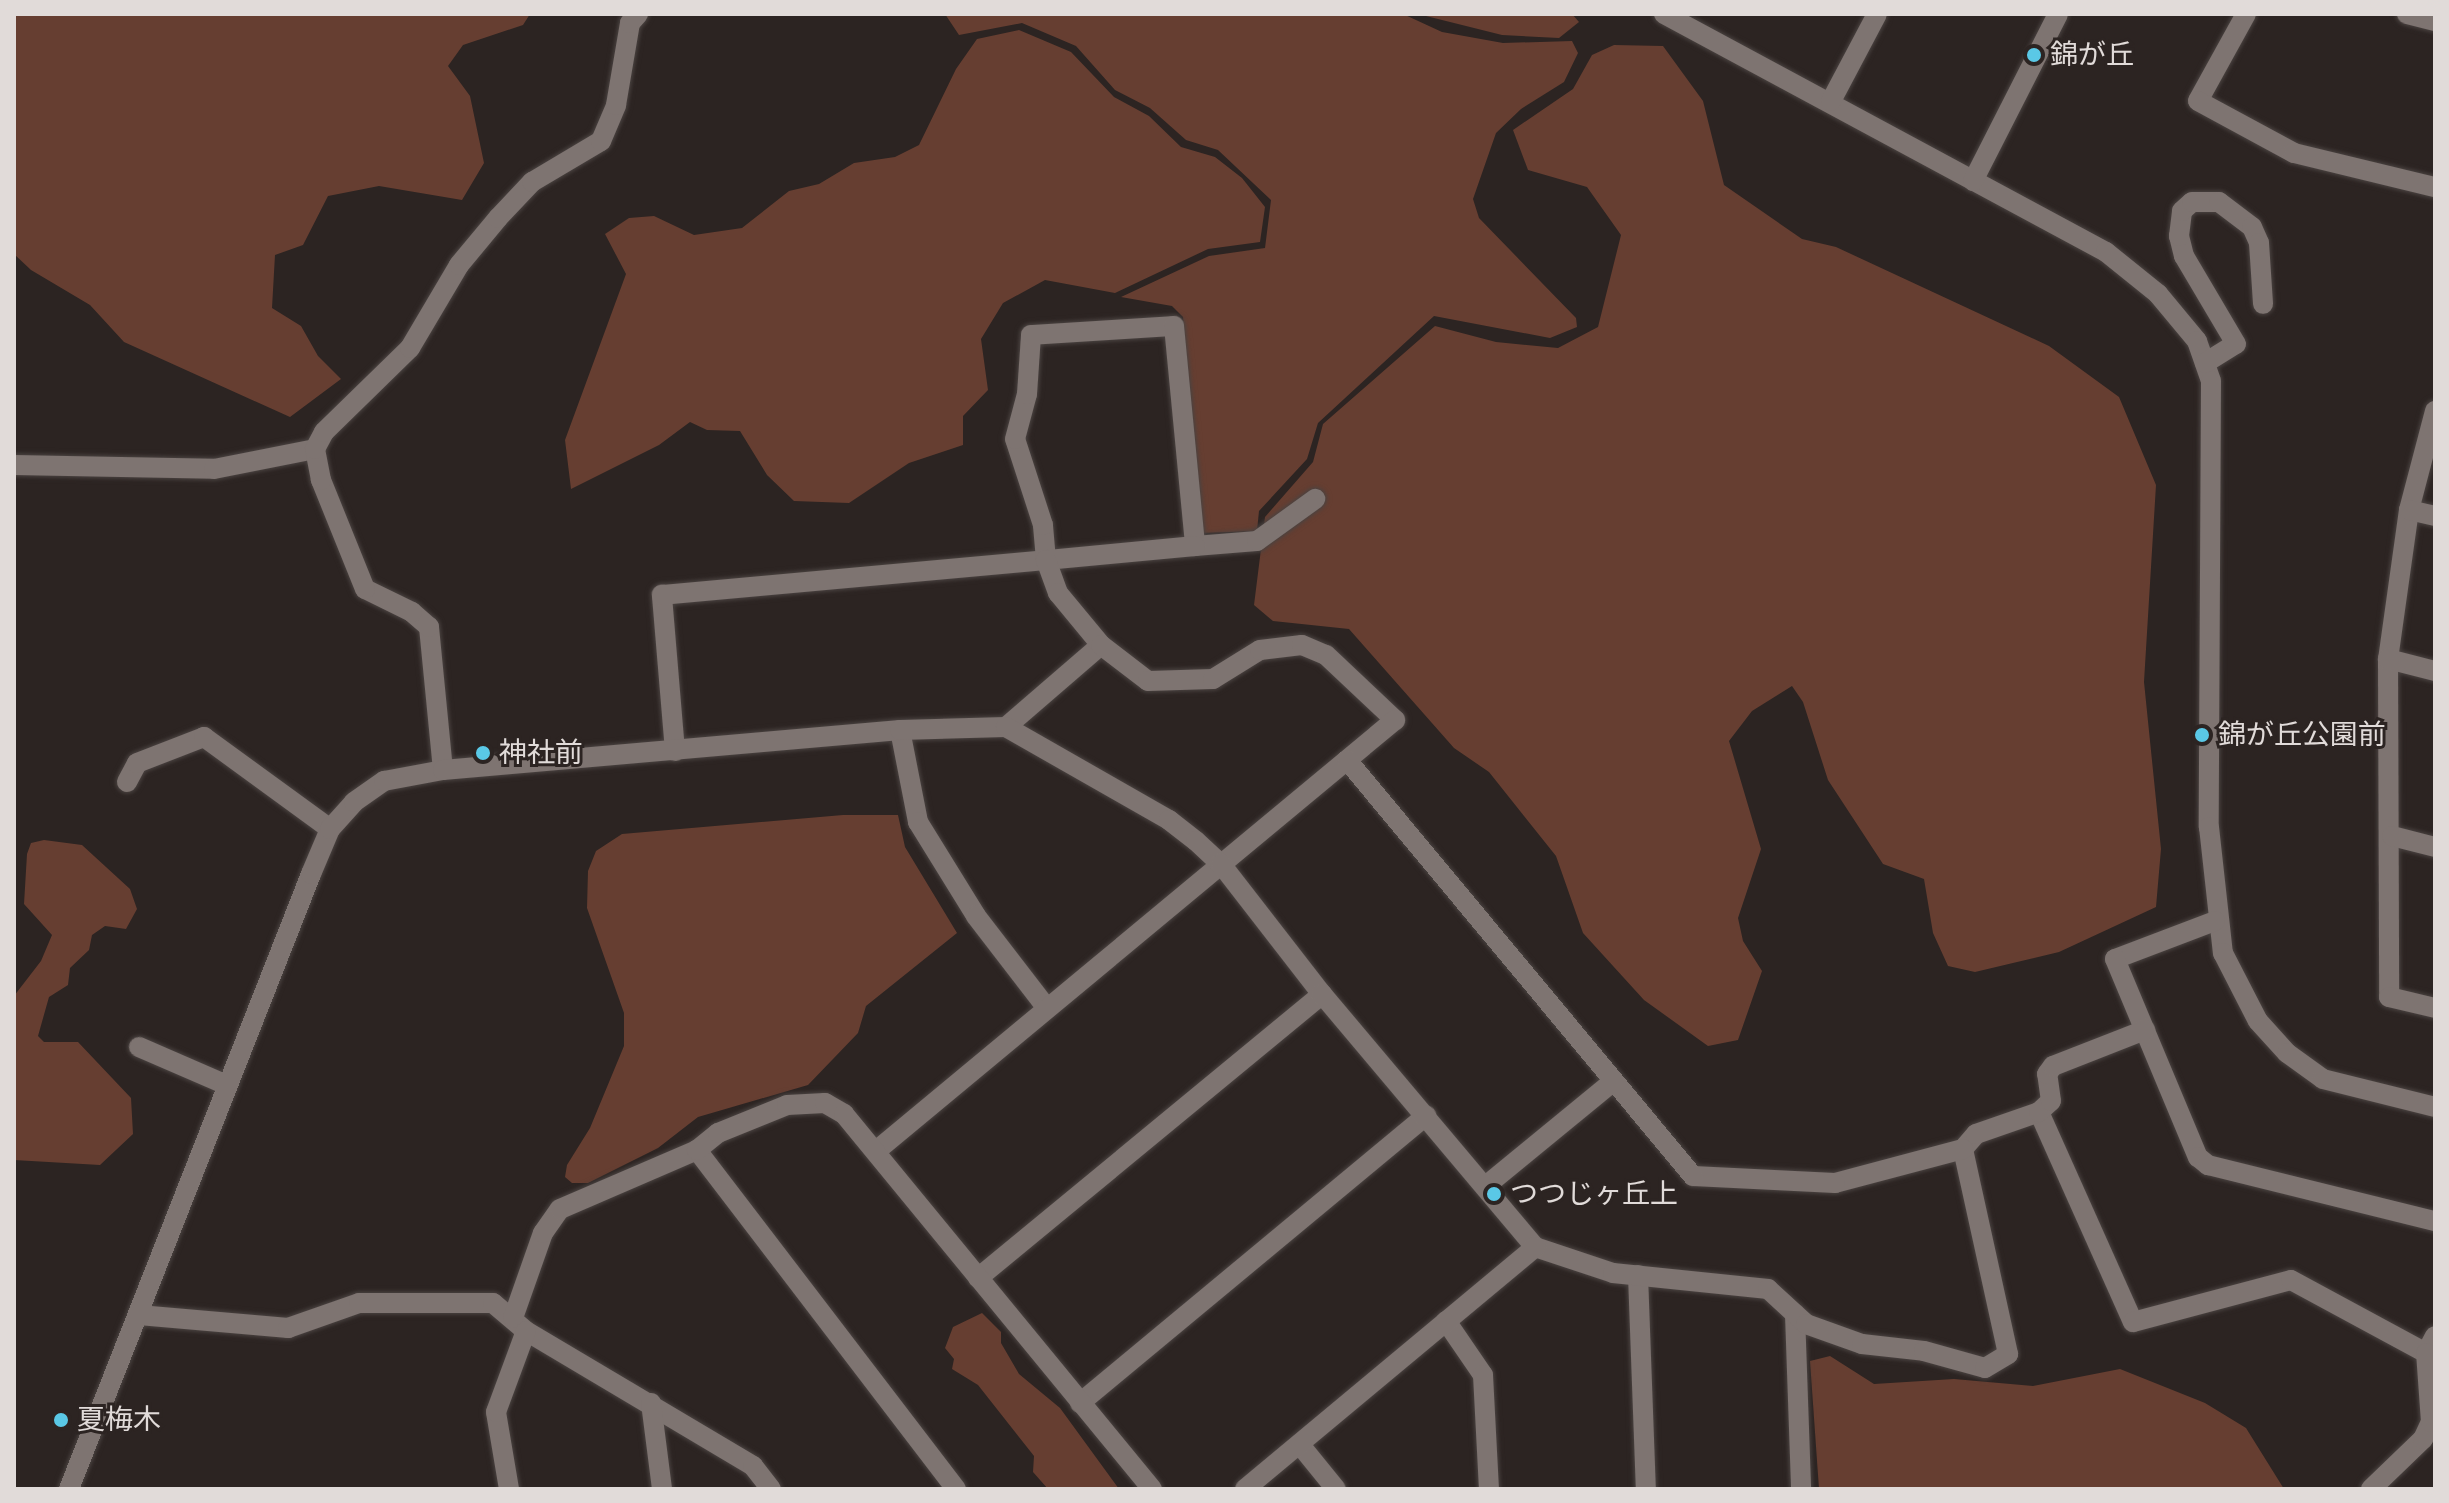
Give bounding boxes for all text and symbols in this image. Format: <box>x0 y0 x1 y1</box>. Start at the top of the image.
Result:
place label: 錦が丘 <box>2050 38 2134 72</box>
marker: 錦が丘 <box>2025 46 2043 64</box>
place label: 錦が丘公園前 <box>2218 718 2386 752</box>
marker: 錦が丘公園前 <box>2193 726 2211 744</box>
place label: 神社前 <box>499 736 583 770</box>
marker: 神社前 <box>474 744 492 762</box>
place label: つつじヶ丘上 <box>1510 1177 1678 1211</box>
marker: つつじヶ丘上 <box>1485 1185 1503 1203</box>
place label: 夏梅木 <box>77 1403 161 1437</box>
marker: 夏梅木 <box>52 1411 70 1429</box>

